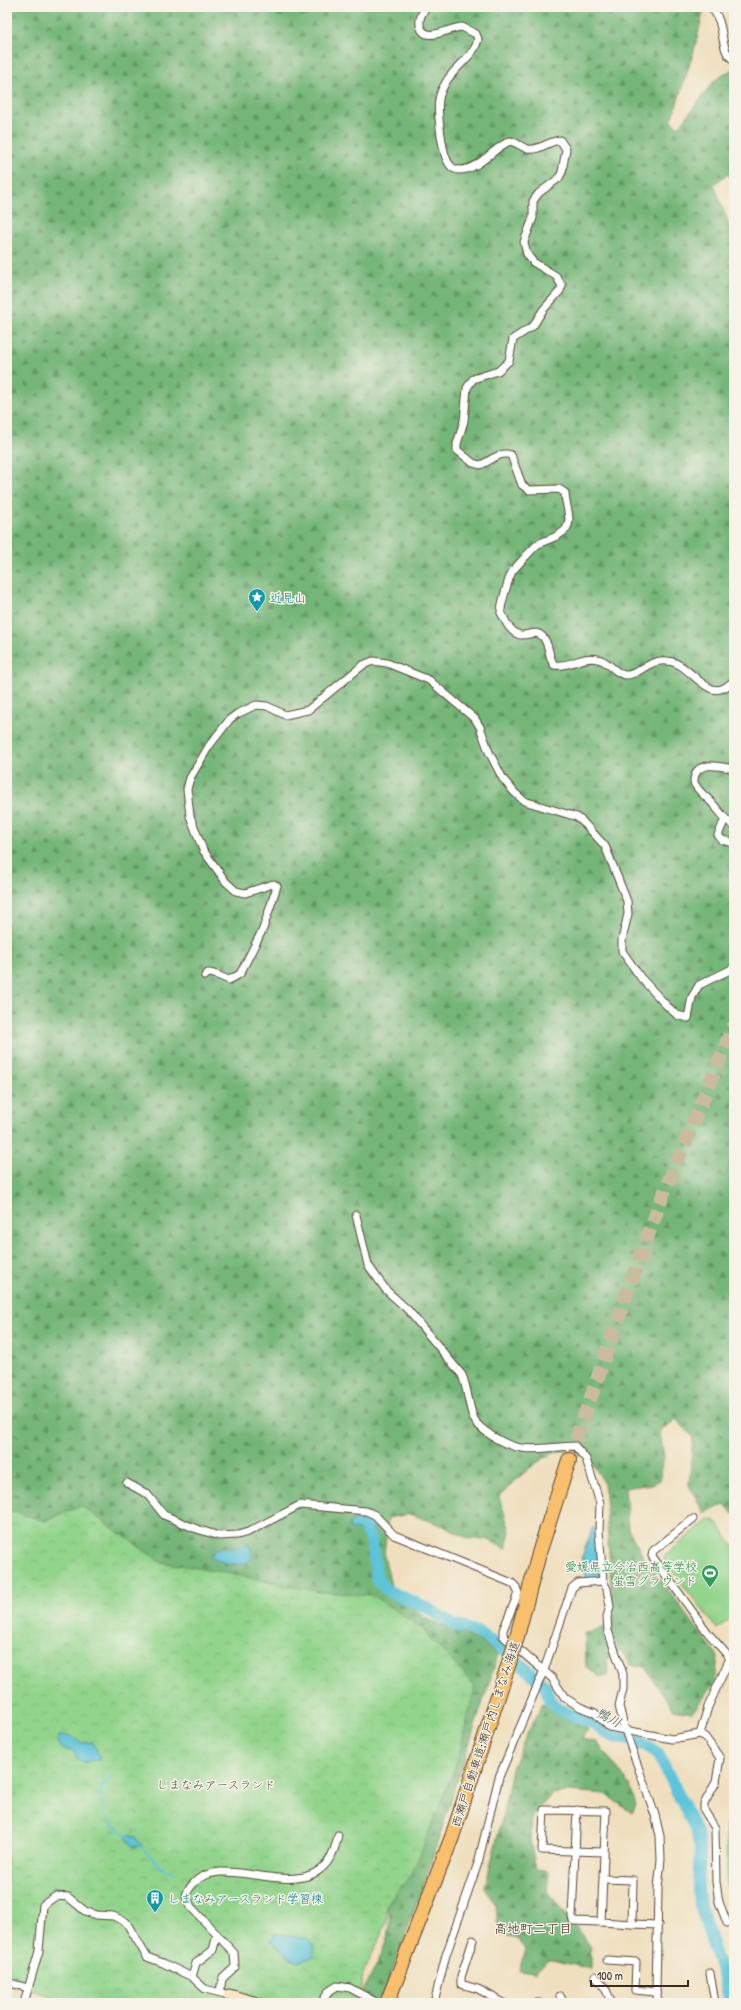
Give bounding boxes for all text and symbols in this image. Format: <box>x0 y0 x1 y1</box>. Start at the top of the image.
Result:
place icon: 近見山 <box>247 587 267 612</box>
place label: 近見山 <box>270 589 306 606</box>
place label: 愛媛県立今治西高等学校 蛍雪グラウンド <box>565 1558 697 1589</box>
sports icon: 愛媛県立今治西高等学校 蛍雪グラウンド <box>700 1563 720 1588</box>
street label: 西瀬戸自動車道;瀬戸内しまなみ海道 <box>447 1639 523 1829</box>
water label: 鴨川 <box>593 1703 625 1731</box>
park label: しまなみアースランド <box>157 1776 275 1793</box>
building icon: しまなみアースランド学習棟 <box>145 1888 165 1913</box>
place label: しまなみアースランド学習棟 <box>168 1890 323 1907</box>
district label: 高地町二丁目 <box>494 1919 572 1937</box>
scale bar <box>591 1962 688 1988</box>
text: 100 m <box>597 1967 623 1984</box>

